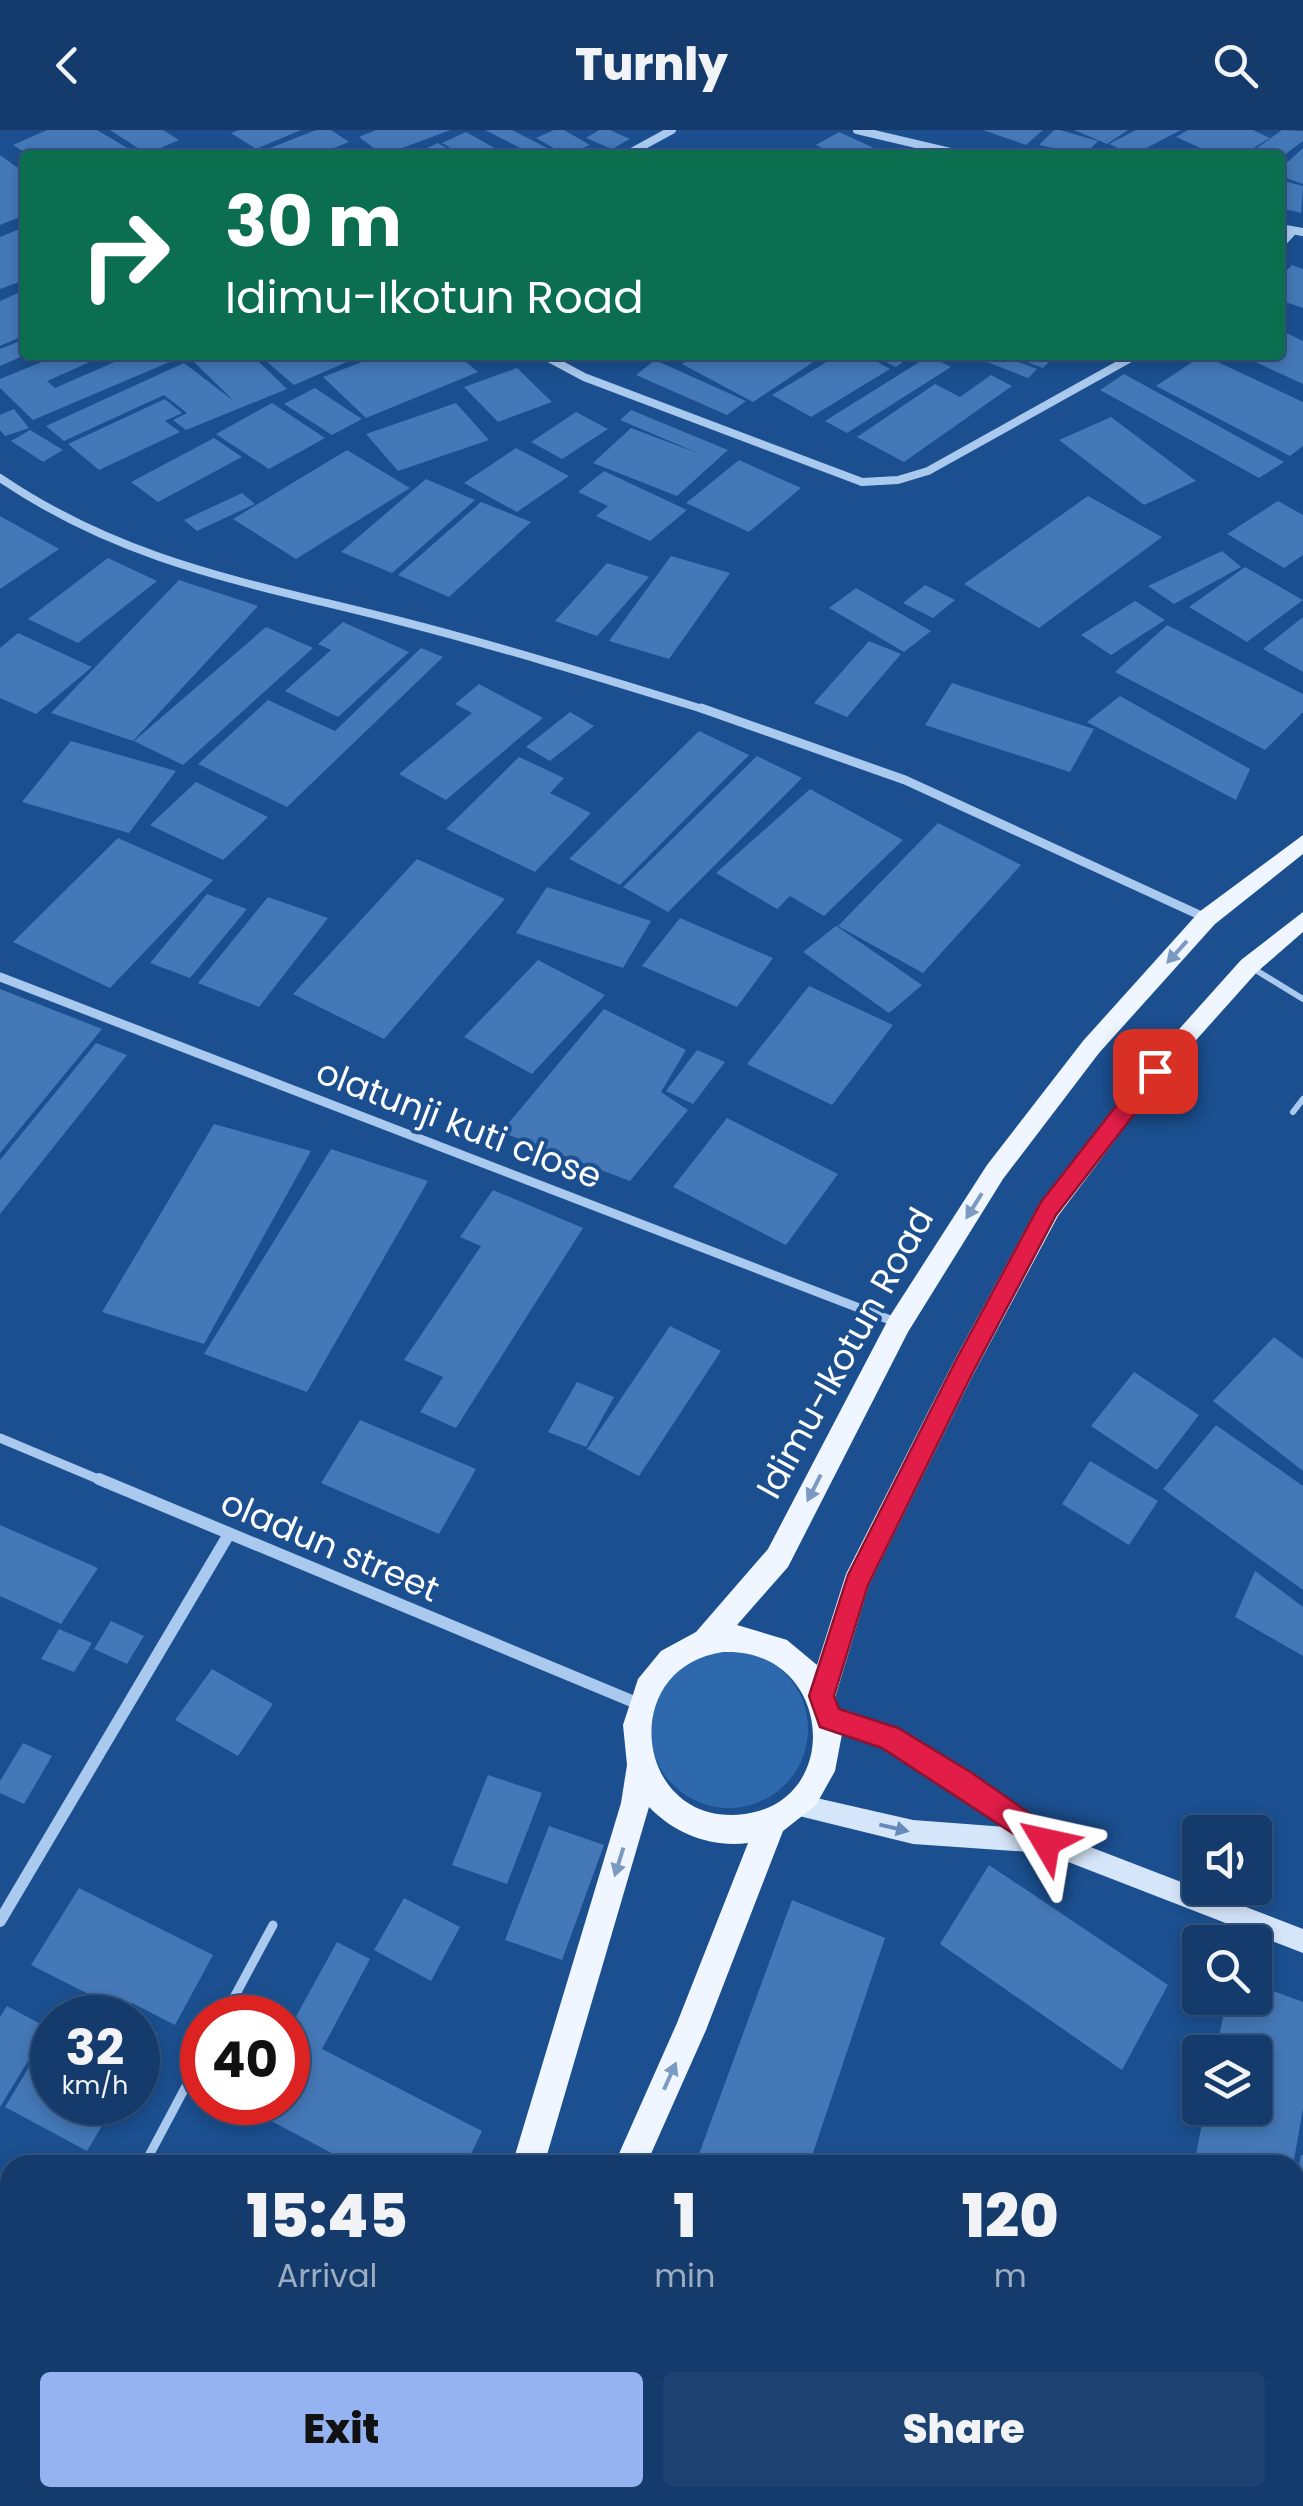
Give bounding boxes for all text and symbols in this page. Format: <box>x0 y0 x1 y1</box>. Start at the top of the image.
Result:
text: Turnly <box>575 33 728 96</box>
icon: back <box>40 38 95 93</box>
icon: search <box>1208 38 1263 93</box>
text: 30 m <box>225 172 402 271</box>
icon: right <box>60 190 190 320</box>
text: Idimu-Ikotun Road <box>225 266 644 329</box>
one-way arrow <box>1166 940 1189 964</box>
pin <box>1113 1029 1198 1114</box>
icon: arrive <box>1128 1044 1183 1099</box>
street label: olatunji kuti close <box>309 1047 609 1201</box>
one-way arrow <box>965 1192 983 1219</box>
street label: Idimu-Ikotun Road <box>744 1199 945 1507</box>
one-way arrow <box>806 1474 823 1503</box>
street label: oladun street <box>214 1478 447 1614</box>
position arrow <box>994 1790 1098 1894</box>
map controls <box>1182 1815 1272 2125</box>
button: sound <box>1182 1815 1272 1905</box>
one-way arrow <box>879 1821 910 1836</box>
one-way arrow <box>611 1847 626 1878</box>
button: search <box>1182 1925 1272 2015</box>
speed limit sign: 40 <box>180 1995 310 2125</box>
text: 32 <box>66 2012 124 2083</box>
button: layers <box>1182 2035 1272 2125</box>
one-way arrow <box>662 2061 678 2091</box>
text: km/h <box>62 2068 128 2103</box>
text: 15:45 <box>246 2174 408 2258</box>
text: 1 <box>673 2174 696 2258</box>
text: 120 <box>962 2174 1059 2258</box>
text: Arrival <box>277 2253 377 2298</box>
text: min <box>654 2253 715 2298</box>
text: m <box>994 2253 1027 2298</box>
button: Exit <box>40 2372 643 2487</box>
button: Share <box>663 2372 1265 2487</box>

